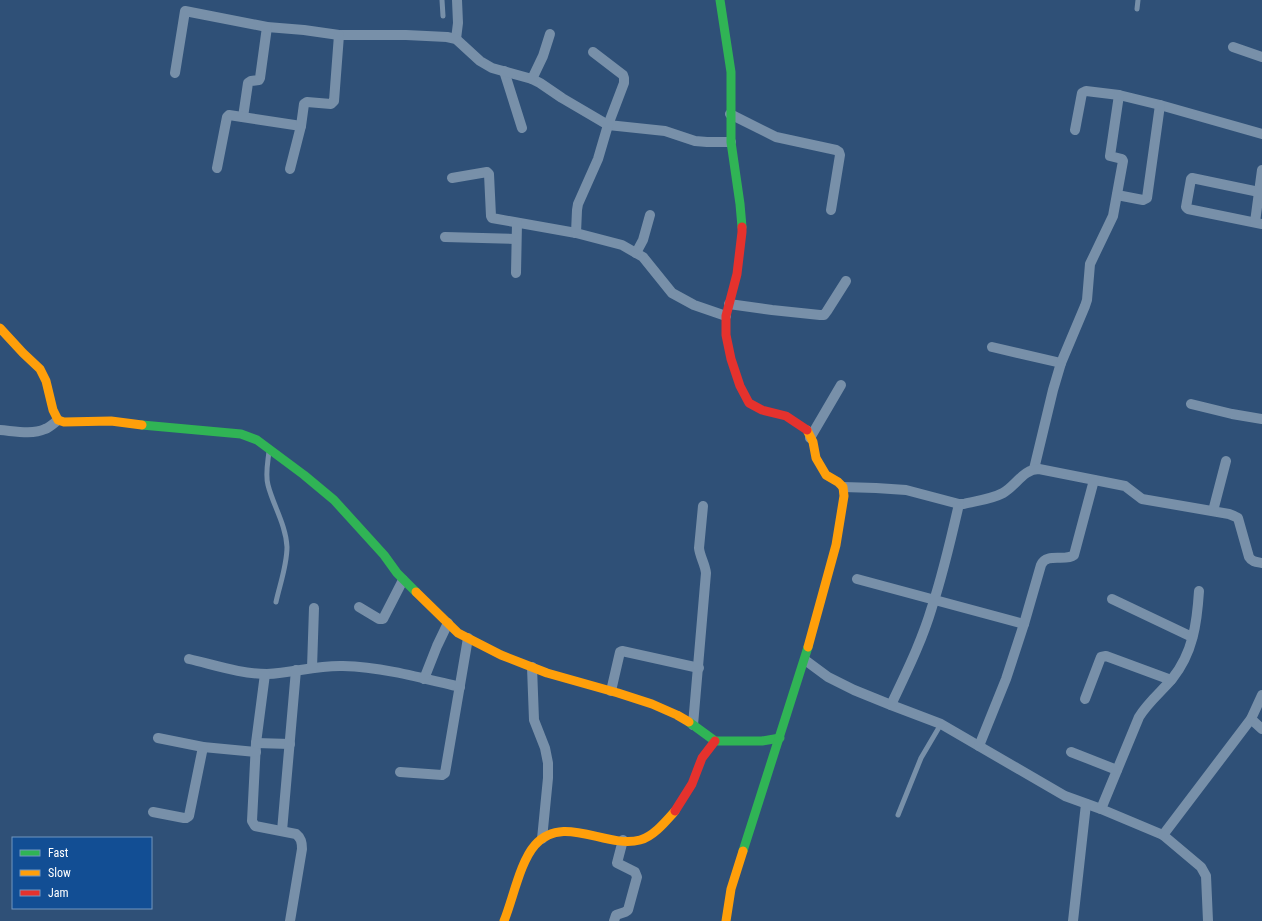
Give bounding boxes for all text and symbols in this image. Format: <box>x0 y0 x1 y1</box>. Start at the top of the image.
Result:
legend <box>12 837 152 909</box>
text: Fast <box>48 846 69 860</box>
text: Slow <box>48 866 71 880</box>
text: Jam <box>48 886 69 900</box>

